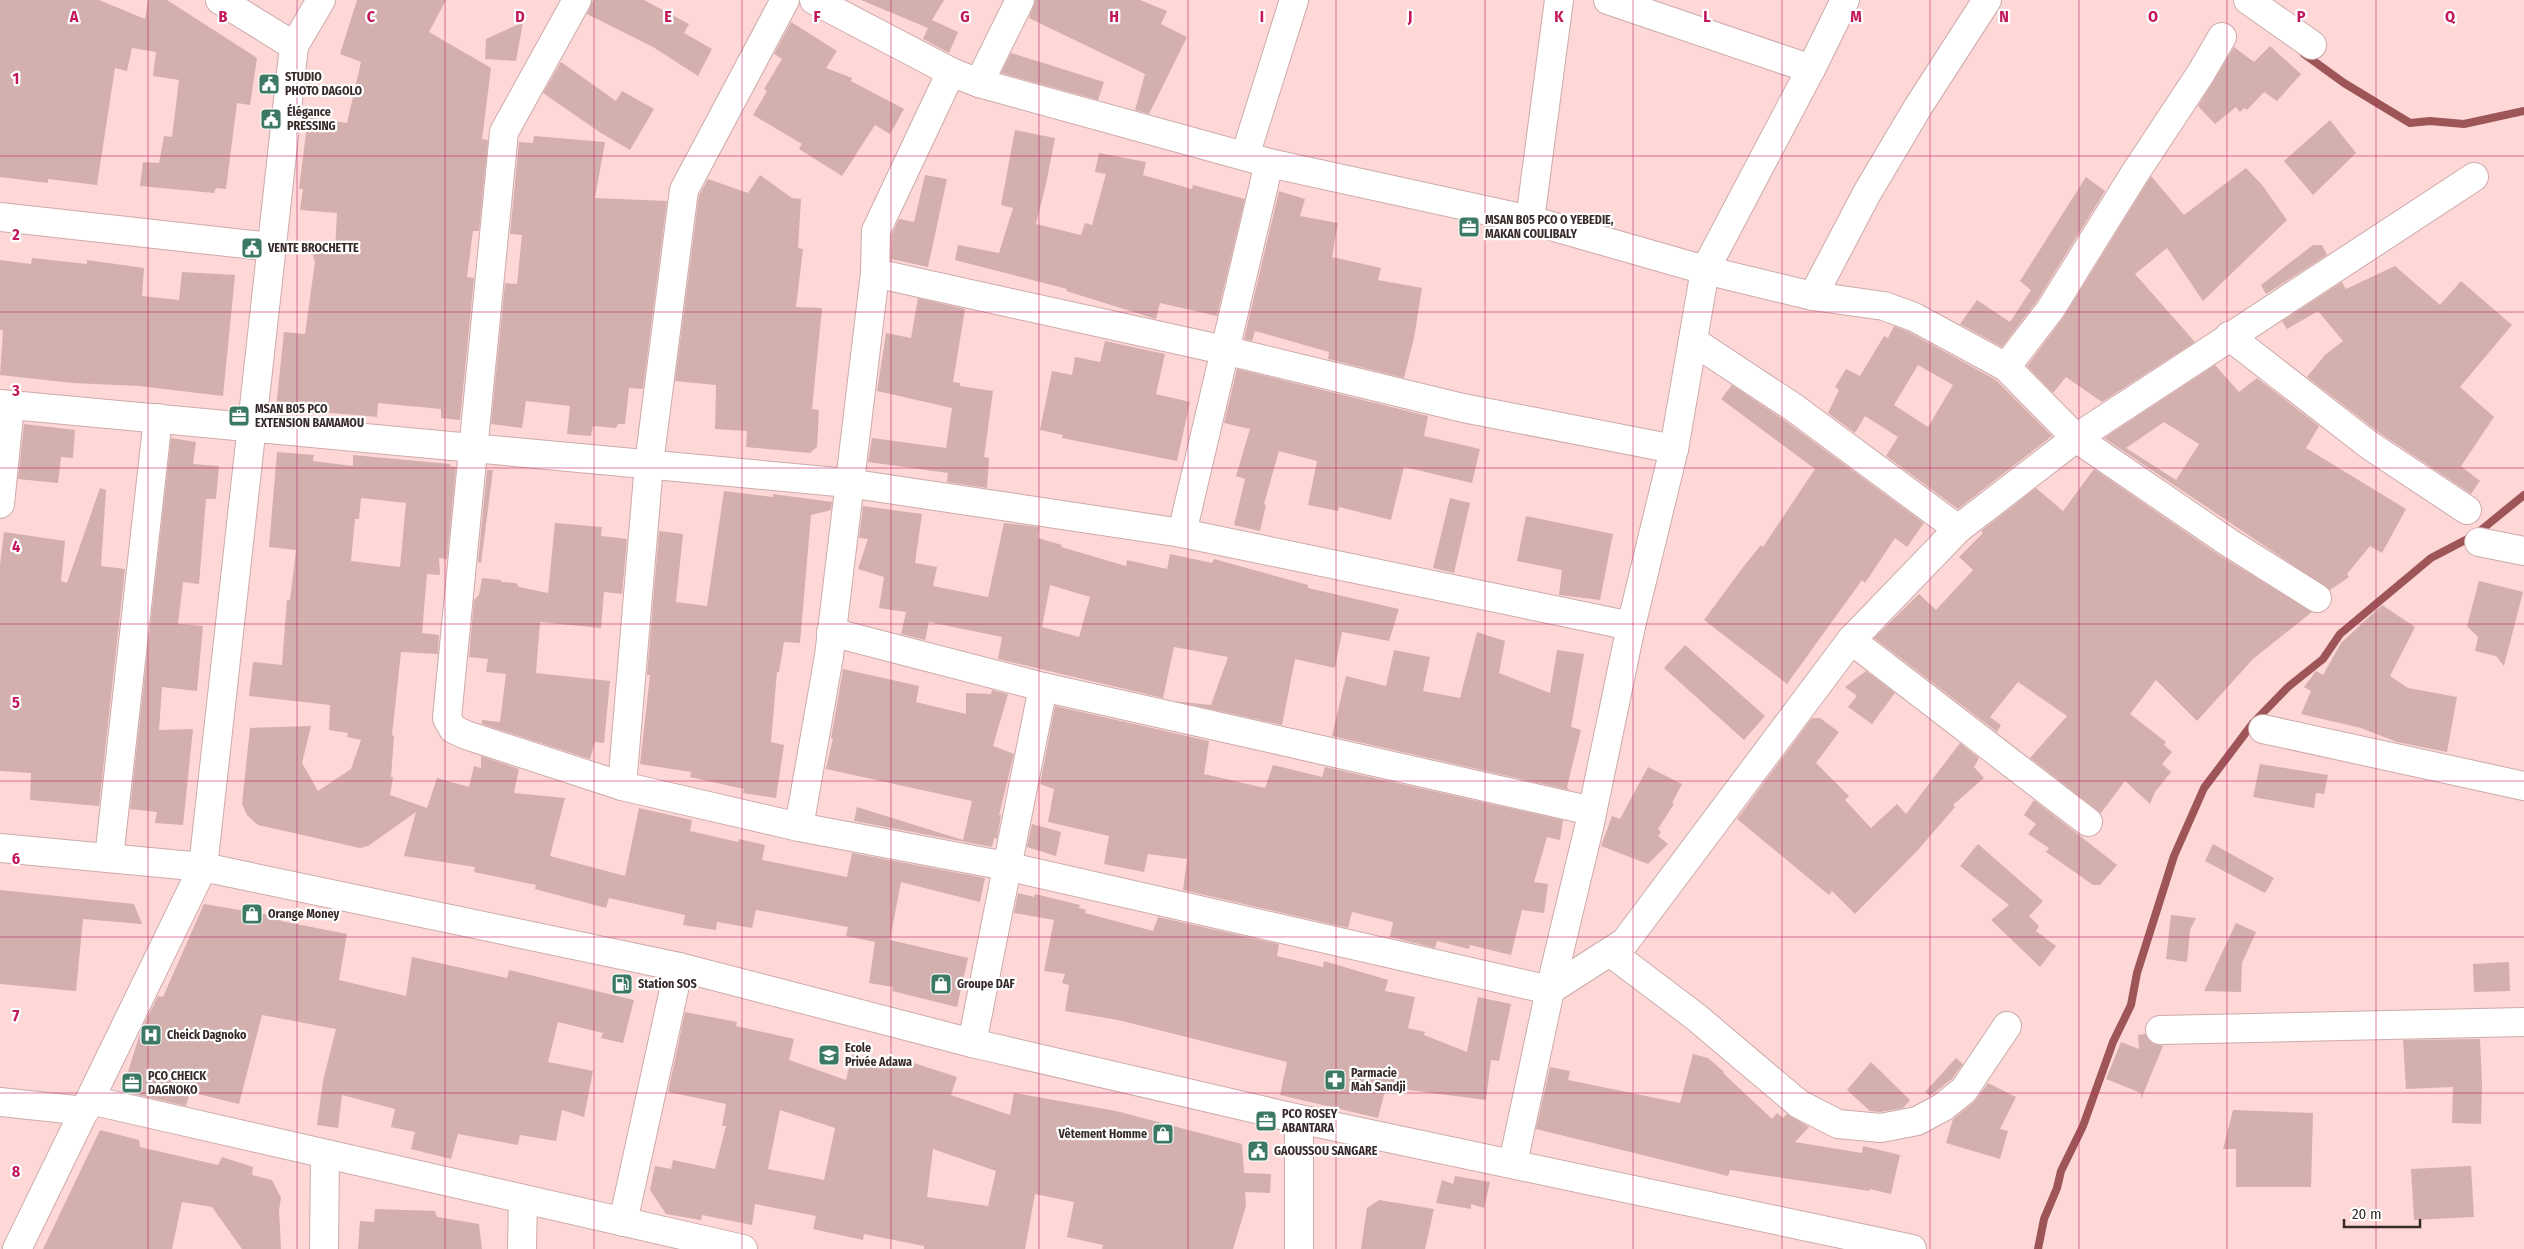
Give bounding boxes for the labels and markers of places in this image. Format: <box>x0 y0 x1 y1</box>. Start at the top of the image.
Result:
place label: STUDIO PHOTO DAGOLO <box>285 70 363 98</box>
public building icon: STUDIO PHOTO DAGOLO <box>257 72 281 96</box>
place label: Élégance PRESSING <box>287 103 336 133</box>
public building icon: Élégance PRESSING <box>259 107 283 131</box>
place label: MSAN B05 PCO O YEBEDIE, MAKAN COULIBALY <box>1485 213 1614 241</box>
office icon: MSAN B05 PCO O YEBEDIE, MAKAN COULIBALY <box>1457 215 1481 239</box>
public building icon: VENTE BROCHETTE <box>240 236 264 260</box>
place label: VENTE BROCHETTE <box>267 241 359 255</box>
place label: MSAN B05 PCO EXTENSION BAMAMOU <box>255 402 364 430</box>
office icon: MSAN B05 PCO EXTENSION BAMAMOU <box>227 404 251 428</box>
shop icon: Orange Money <box>240 902 264 926</box>
place label: Orange Money <box>268 907 339 921</box>
fuel station icon: Station SOS <box>610 972 634 996</box>
shop icon: Groupe DAF <box>929 972 953 996</box>
place label: Station SOS <box>638 977 697 991</box>
place label: Groupe DAF <box>957 977 1015 991</box>
hospital icon: Cheick Dagnoko <box>139 1023 163 1047</box>
place label: Cheick Dagnoko <box>167 1028 247 1042</box>
place label: Ecole Privée Adawa <box>845 1041 912 1069</box>
school or university icon: Ecole Privée Adawa <box>817 1043 841 1067</box>
place label: Parmacie Mah Sandji <box>1351 1066 1406 1094</box>
pharmacy icon: Parmacie Mah Sandji <box>1323 1068 1347 1092</box>
place label: PCO CHEICK DAGNOKO <box>148 1069 207 1097</box>
office icon: PCO CHEICK DAGNOKO <box>120 1071 144 1095</box>
place label: PCO ROSEY ABANTARA <box>1281 1107 1338 1135</box>
office icon: PCO ROSEY ABANTARA <box>1254 1109 1278 1133</box>
shop icon: Vêtement Homme <box>1151 1122 1175 1146</box>
place label: Vêtement Homme <box>1058 1127 1147 1141</box>
public building icon: GAOUSSOU SANGARE <box>1246 1139 1270 1163</box>
place label: GAOUSSOU SANGARE <box>1274 1144 1378 1158</box>

